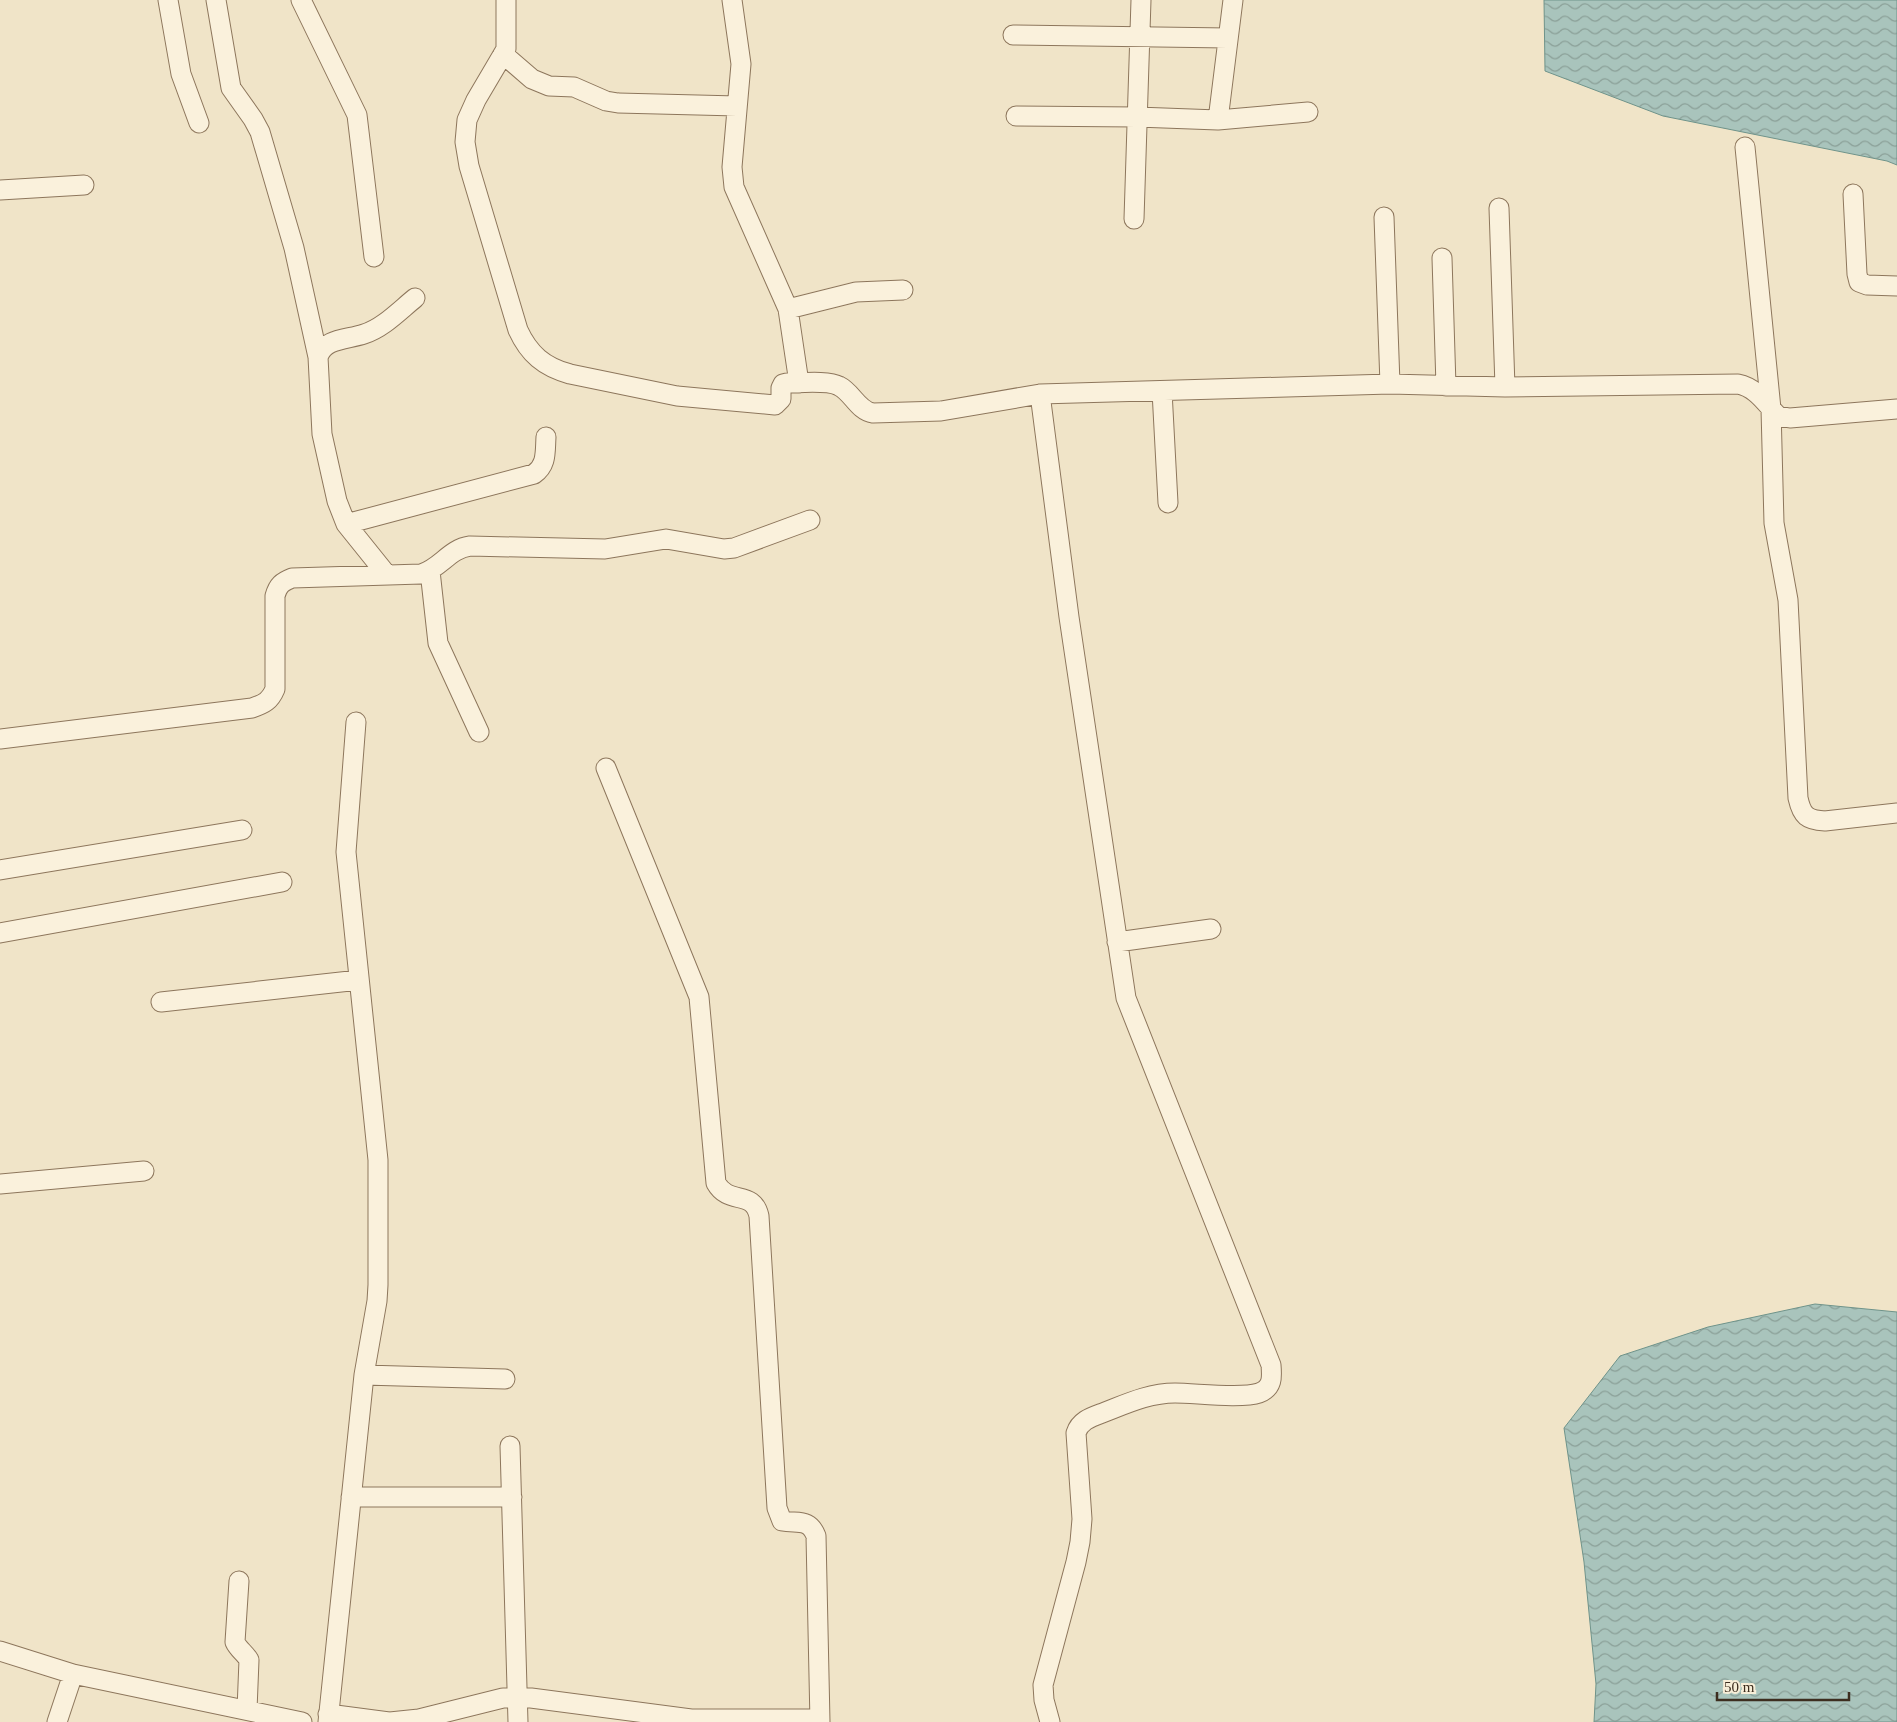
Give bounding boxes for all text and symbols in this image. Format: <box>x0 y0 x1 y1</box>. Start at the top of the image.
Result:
scale bar <box>1717 1670 1850 1702</box>
text: 50 m <box>1724 1679 1755 1695</box>

